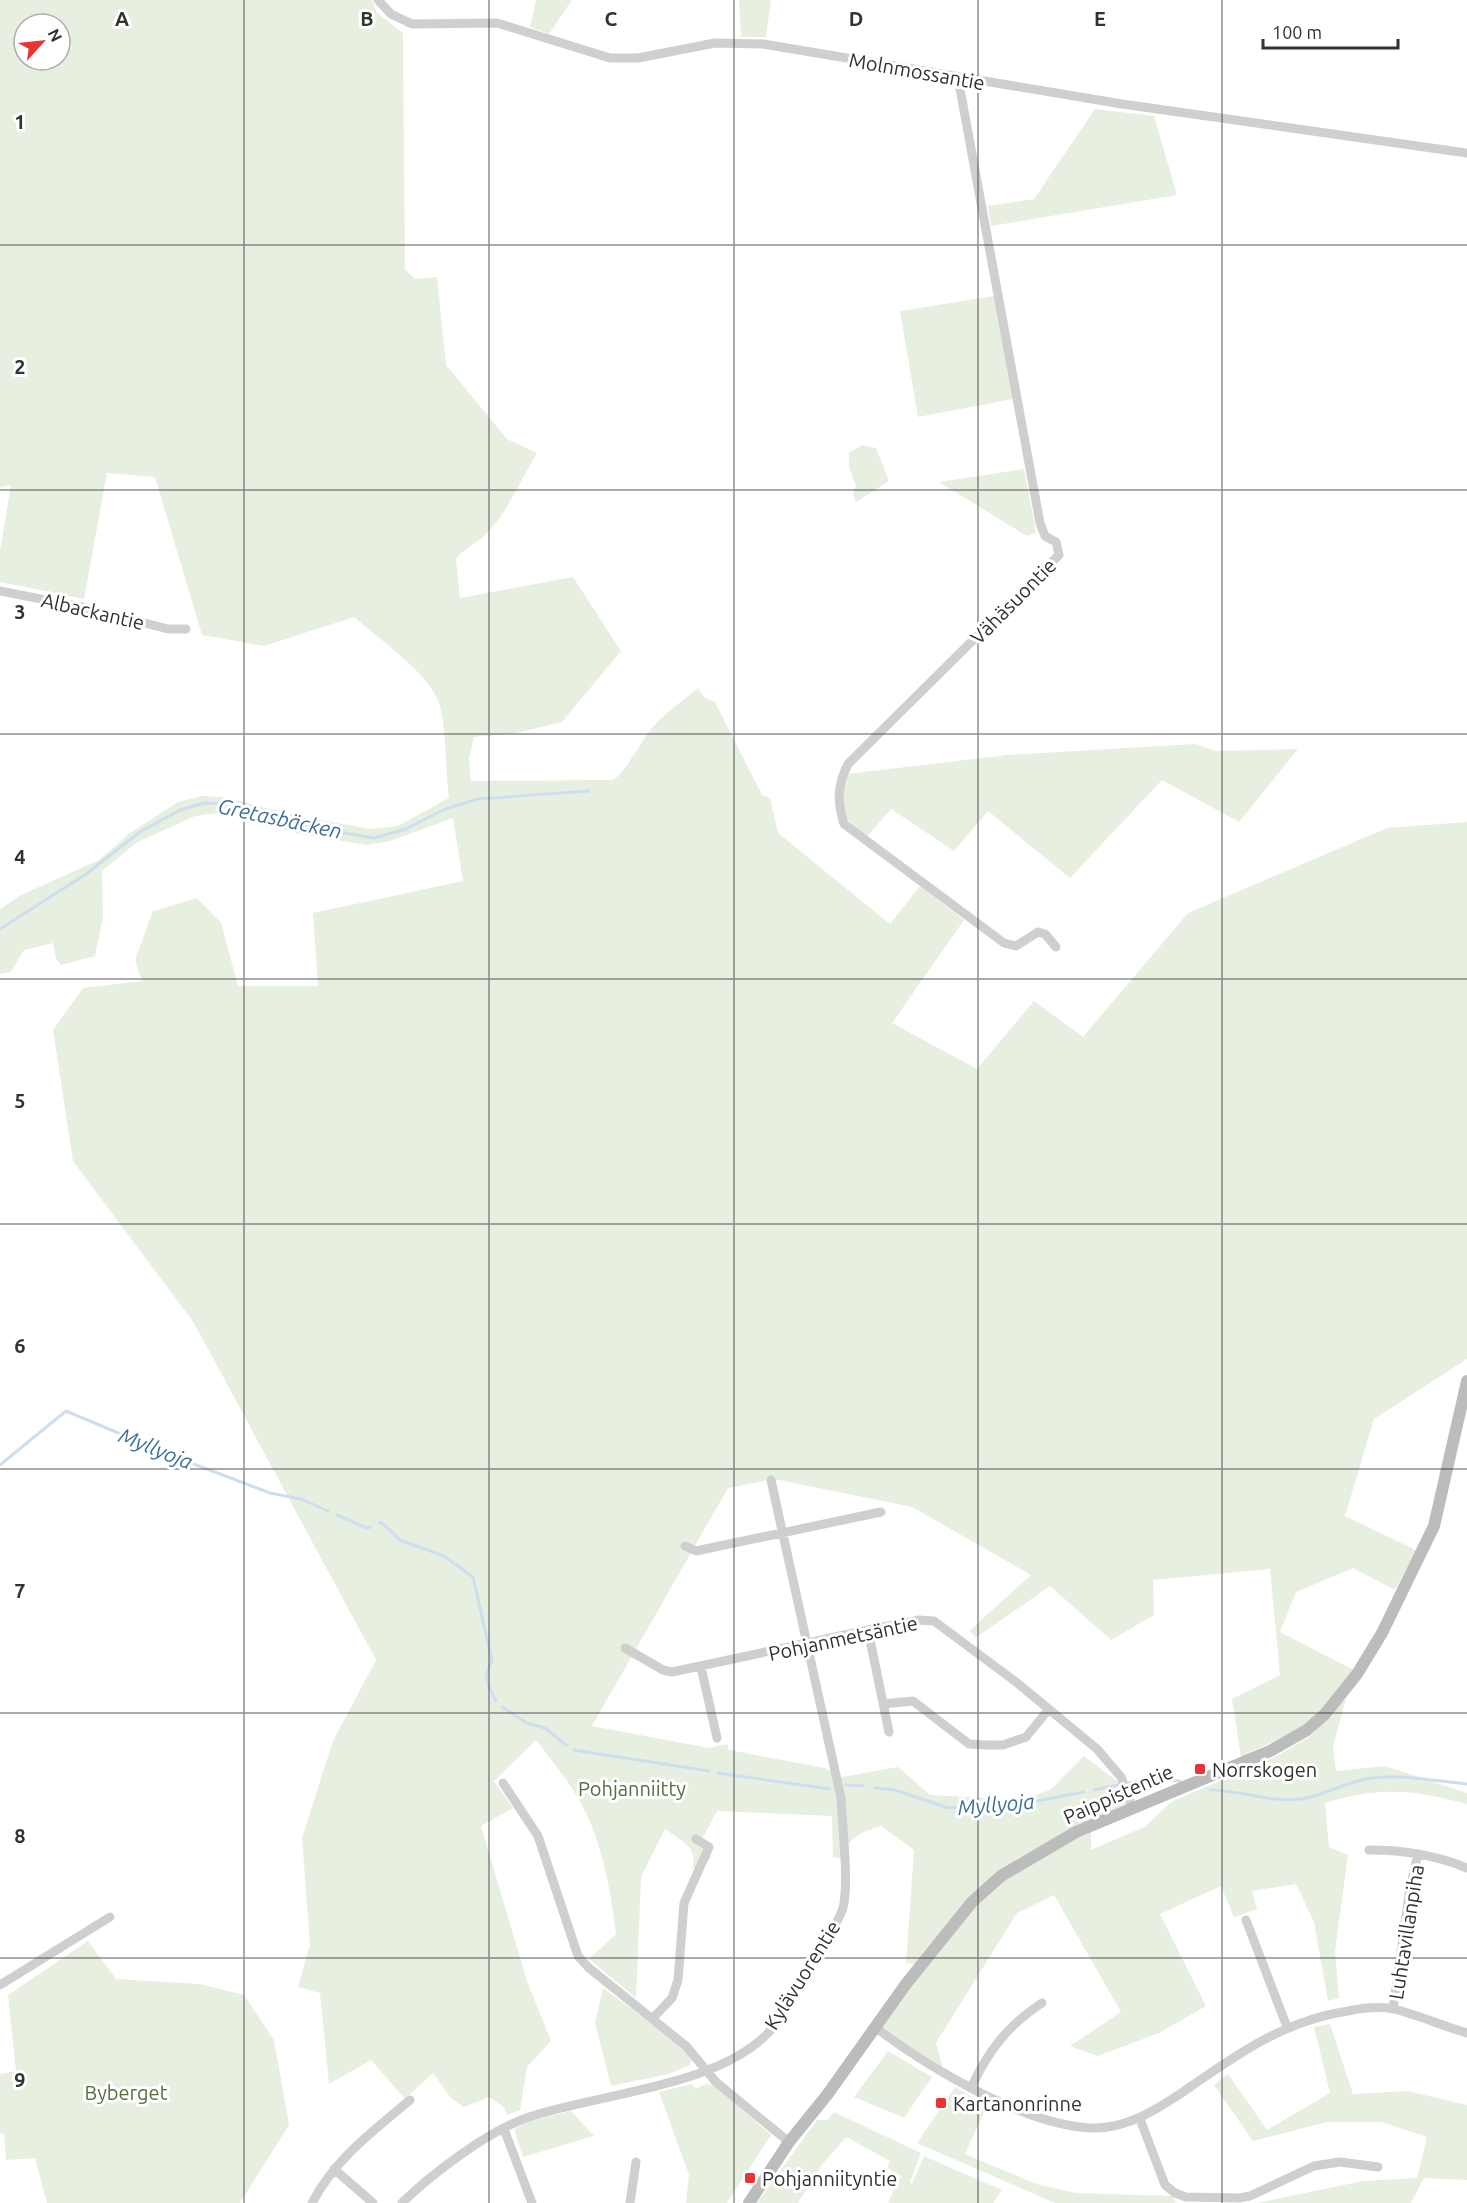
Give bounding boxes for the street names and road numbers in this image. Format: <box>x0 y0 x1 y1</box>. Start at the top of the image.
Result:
street label: Molnmossantie <box>847 48 987 94</box>
street label: Vähäsuontie <box>966 554 1060 648</box>
street label: Albackantie <box>39 588 147 634</box>
street label: Pohjanmetsäntie <box>766 1611 920 1665</box>
street label: Paippistentie <box>1059 1760 1177 1828</box>
street label: Luhtavillanpiha <box>1384 1863 1428 2001</box>
street label: Kylävuorentie <box>759 1916 845 2034</box>

